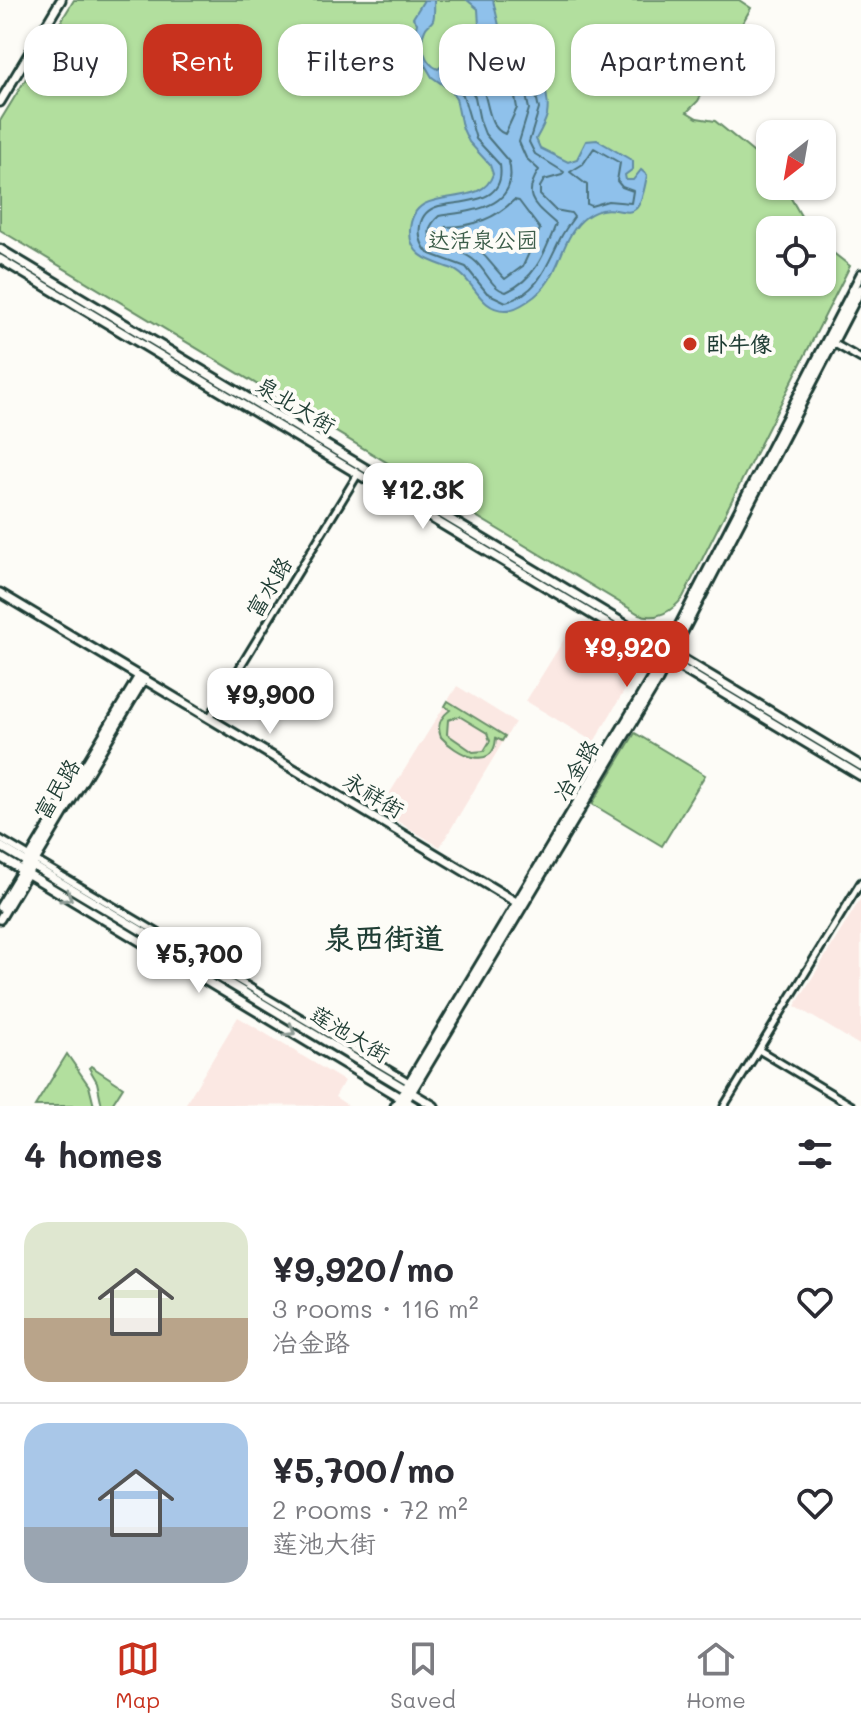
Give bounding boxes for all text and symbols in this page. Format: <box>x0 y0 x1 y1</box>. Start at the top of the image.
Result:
chip: Buy <box>24 24 127 96</box>
chip: Rent <box>143 24 262 96</box>
chip: Filters <box>278 24 423 96</box>
chip: New <box>439 24 555 96</box>
chip: Apartment <box>571 24 775 96</box>
north arrow <box>756 120 836 200</box>
map controls <box>756 120 836 296</box>
button: locate <box>756 216 836 296</box>
park label: 达活泉公园 <box>428 225 538 254</box>
place label: 卧牛像 <box>706 329 772 358</box>
marker: 卧牛像 <box>681 335 699 353</box>
street label: 泉北大街 <box>251 369 341 440</box>
pin: ¥12.3K <box>358 463 488 531</box>
text: ¥12.3K <box>381 472 465 506</box>
street label: 富水路 <box>239 551 298 623</box>
pin: ¥9,920 <box>562 621 692 689</box>
text: ¥9,920 <box>583 630 671 664</box>
pin: ¥9,900 <box>205 668 335 736</box>
text: ¥9,900 <box>225 677 315 711</box>
street label: 冶金路 <box>546 734 605 806</box>
street label: 富民路 <box>27 753 86 825</box>
street label: 永祥街 <box>338 765 410 824</box>
one-way arrow <box>58 888 73 903</box>
district label: 泉西街道 <box>324 917 444 957</box>
pin: ¥5,700 <box>134 927 264 995</box>
text: ¥5,700 <box>155 936 243 970</box>
street label: 莲池大街 <box>305 998 395 1069</box>
one-way arrow <box>281 1021 296 1037</box>
text: 4 homes <box>24 1132 163 1177</box>
icon: filters <box>793 1132 837 1176</box>
text: ¥9,920/mo <box>272 1246 454 1291</box>
icon: home <box>88 1254 184 1350</box>
icon: heart <box>793 1280 837 1324</box>
text: 3 rooms · 116 m² <box>272 1291 479 1325</box>
text: 冶金路 <box>272 1325 350 1359</box>
text: ¥5,700/mo <box>272 1447 455 1492</box>
icon: home <box>88 1455 184 1551</box>
icon: heart <box>793 1481 837 1525</box>
text: 2 rooms · 72 m² <box>272 1492 468 1526</box>
text: 莲池大街 <box>272 1526 376 1560</box>
tab: Map <box>115 1637 160 1714</box>
tab: Saved <box>390 1637 456 1714</box>
tab: Home <box>686 1637 746 1714</box>

